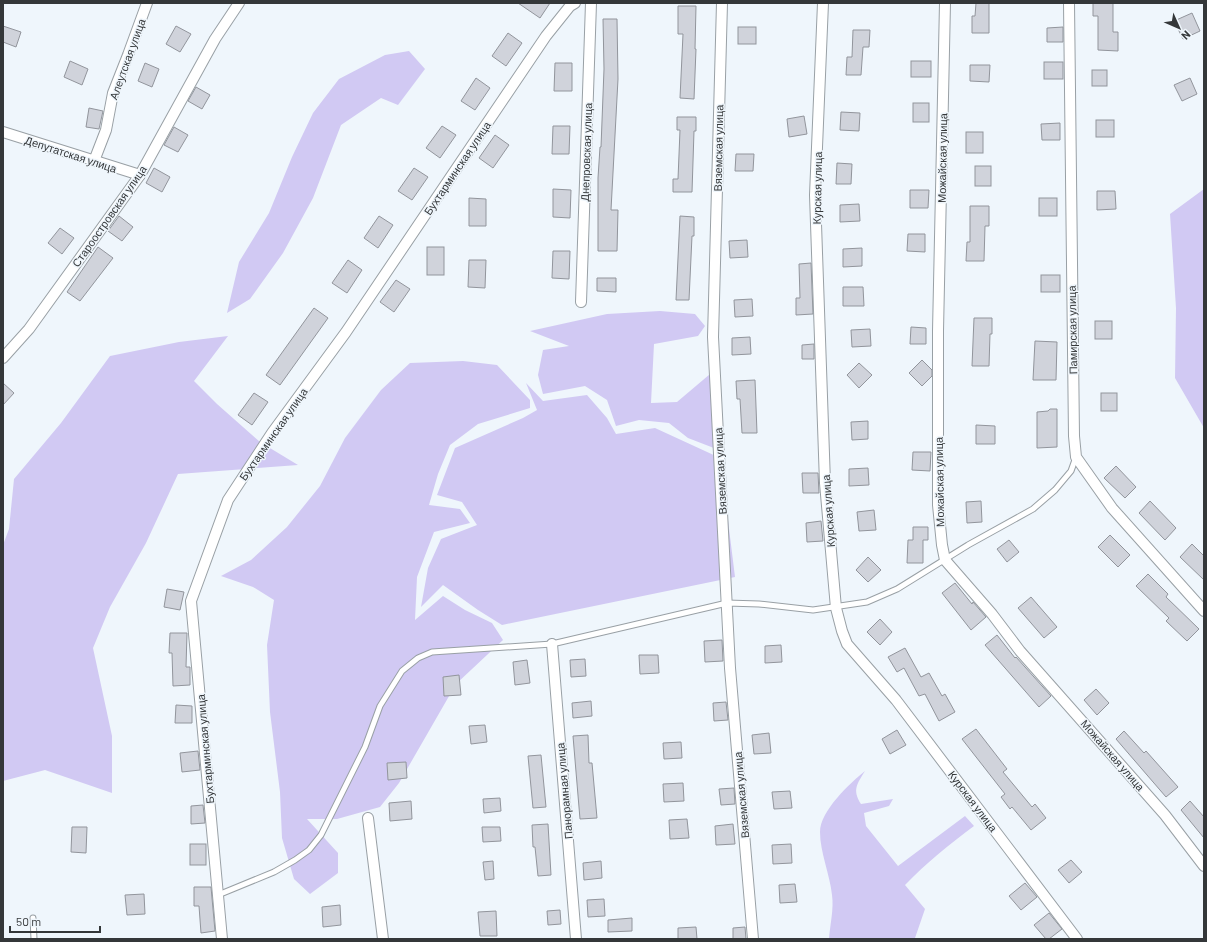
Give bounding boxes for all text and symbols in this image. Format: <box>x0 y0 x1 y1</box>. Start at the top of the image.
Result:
north arrow <box>1159 8 1199 48</box>
street label: Алеутская улица <box>106 16 148 101</box>
text: N <box>1179 28 1194 43</box>
street label: Днепровская улица <box>578 102 594 202</box>
street label: Вяземская улица <box>711 104 725 192</box>
street label: Можайская улица <box>935 112 949 203</box>
street label: Бухтарминская улица <box>421 118 494 217</box>
street label: Депутатская улица <box>23 133 119 175</box>
street label: Курская улица <box>810 151 824 225</box>
street label: Староостровская улица <box>69 162 150 269</box>
street label: Памирская улица <box>1065 285 1079 375</box>
street label: Бухтарминская улица <box>236 385 310 483</box>
street label: Вяземская улица <box>711 426 729 515</box>
street label: Можайская улица <box>932 436 946 527</box>
street label: Курская улица <box>819 473 837 548</box>
street label: Бухтарминская улица <box>194 693 216 804</box>
street label: Можайская улица <box>1079 717 1148 794</box>
street label: Панорамная улица <box>553 741 575 840</box>
street label: Вяземская улица <box>731 750 751 839</box>
street label: Курская улица <box>946 768 1001 835</box>
scale bar <box>10 908 100 934</box>
text: 50 m <box>16 914 41 928</box>

